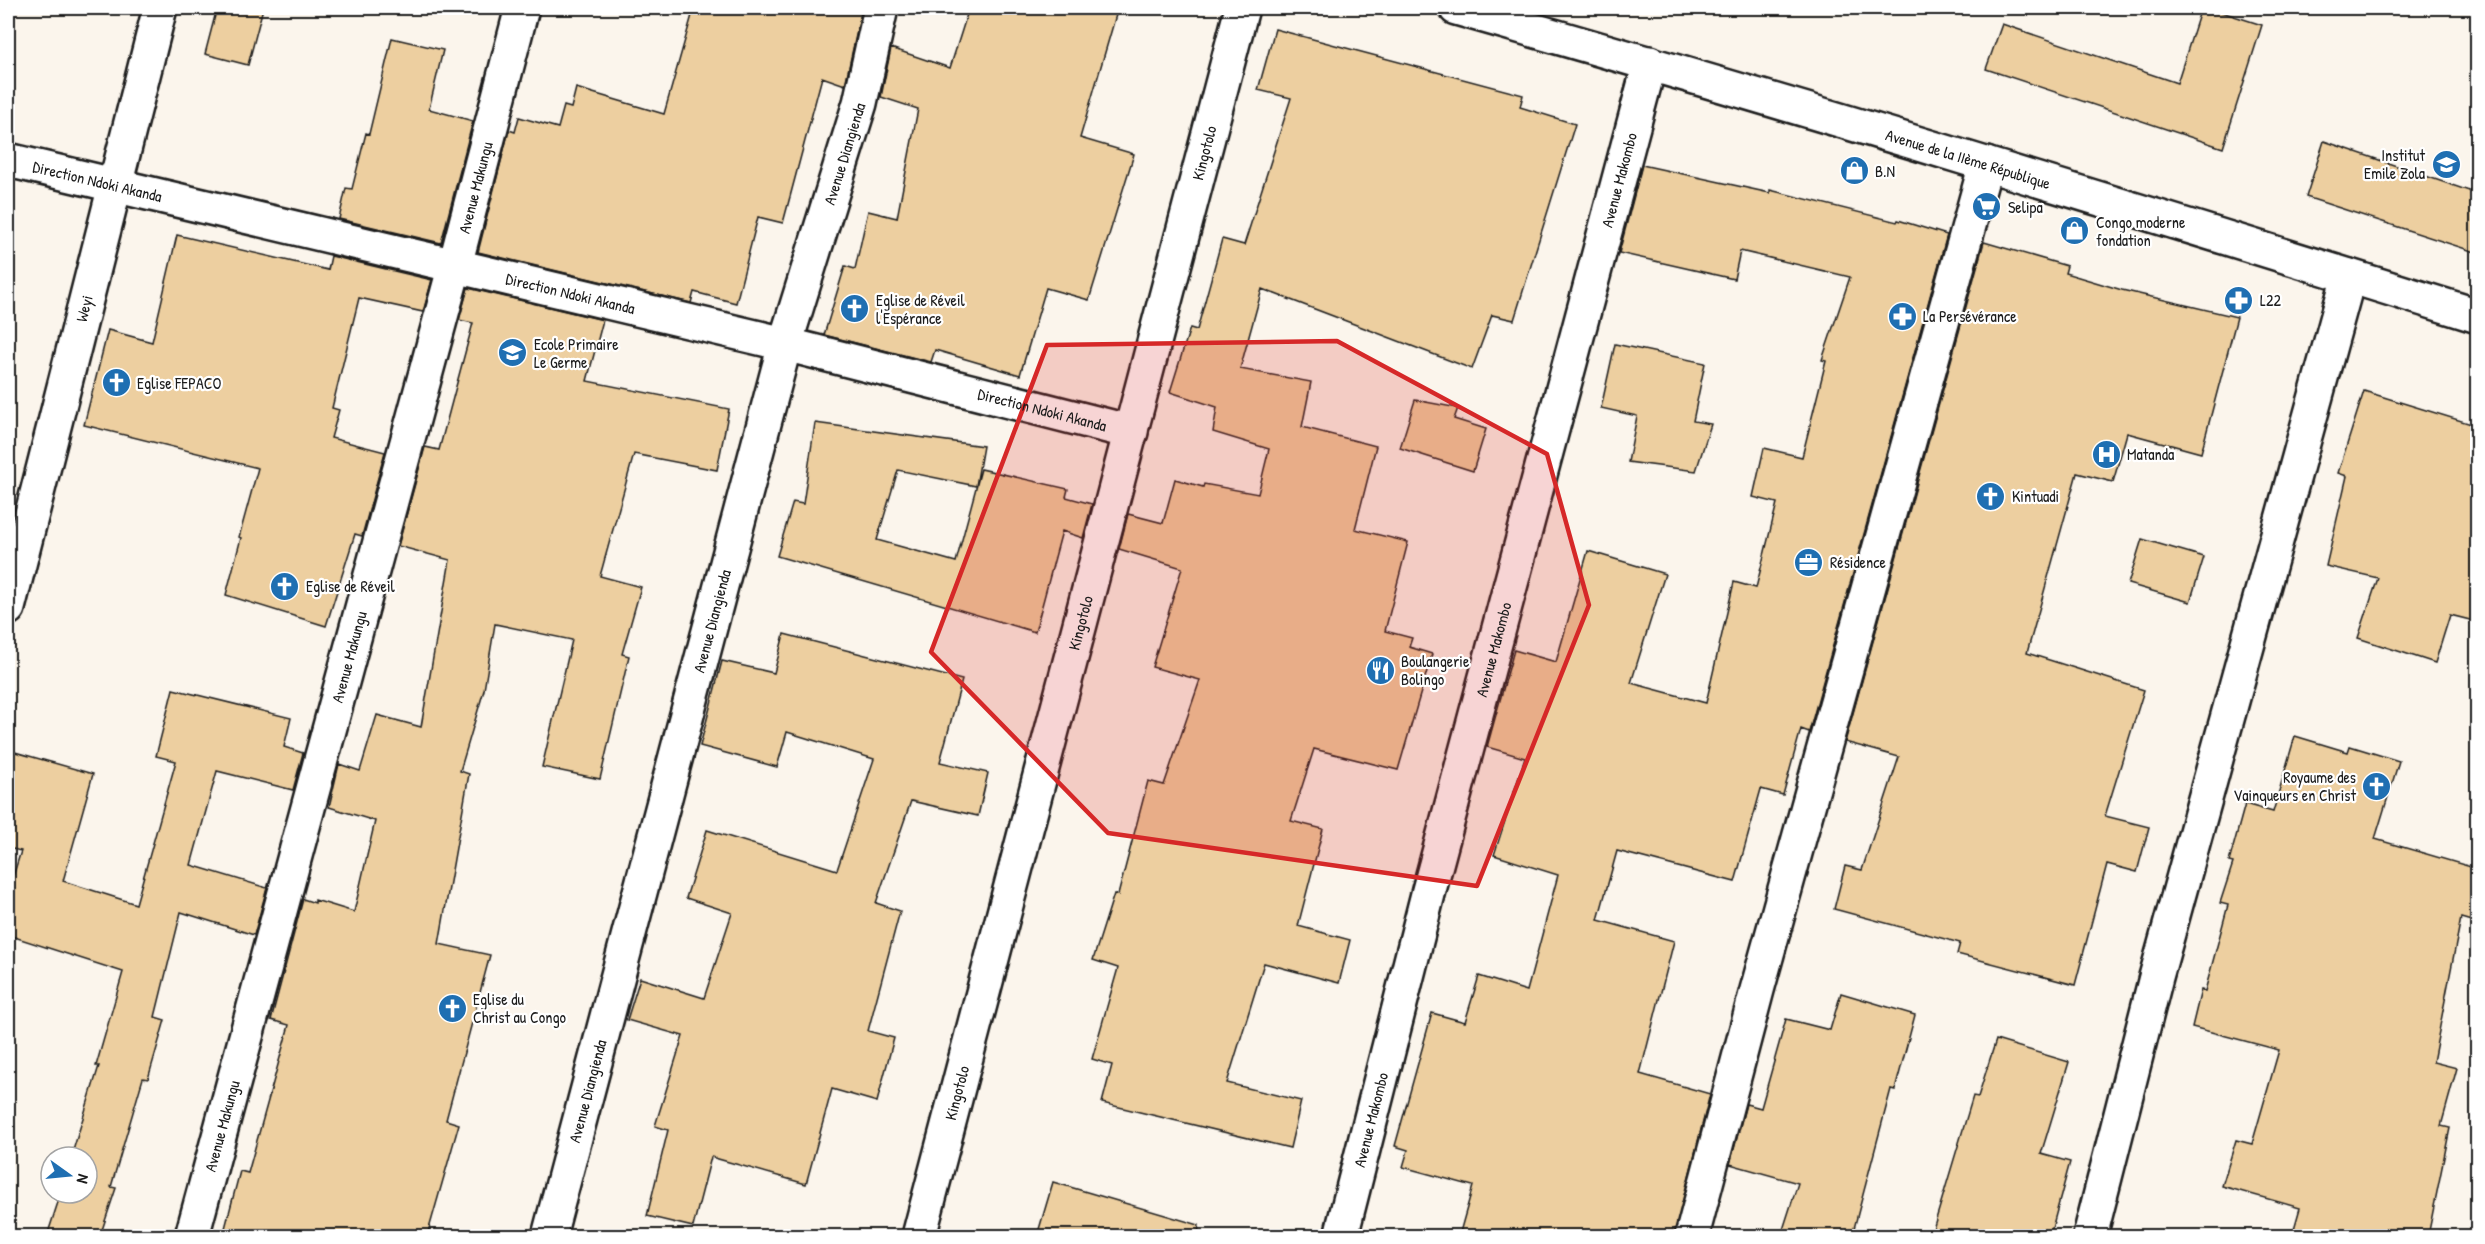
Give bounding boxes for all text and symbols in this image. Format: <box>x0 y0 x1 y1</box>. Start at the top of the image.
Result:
street label: Avenue Diangienda <box>818 100 870 208</box>
street label: Kingotolo <box>1186 123 1222 182</box>
street label: Avenue de la IIème République <box>1883 123 2054 194</box>
street label: Avenue Makombo <box>1596 130 1642 230</box>
street label: Avenue Makungu <box>453 139 498 236</box>
place label: Institut Emile Zola <box>2364 144 2425 184</box>
school or university icon: Institut Emile Zola <box>2430 148 2462 180</box>
street label: Direction Ndoki Akanda <box>31 155 164 207</box>
shop icon: B.N <box>1838 155 1870 187</box>
place label: B.N <box>1875 160 1895 182</box>
supermarket icon: Selipa <box>1971 191 2003 223</box>
place label: Selipa <box>2008 196 2043 218</box>
place label: Congo moderne fondation <box>2096 211 2186 251</box>
shop icon: Congo moderne fondation <box>2059 215 2091 247</box>
street label: Direction Ndoki Akanda <box>504 267 637 319</box>
pharmacy icon: L22 <box>2223 284 2255 316</box>
place label: Eglise de Réveil l'Espérance <box>876 289 966 329</box>
place label: L22 <box>2260 289 2281 311</box>
street label: Weyi <box>70 293 98 324</box>
church icon: Eglise de Réveil l'Espérance <box>839 293 871 325</box>
pharmacy icon: La Persévérance <box>1886 300 1918 332</box>
place label: La Persévérance <box>1923 305 2017 327</box>
place label: Ecole Primaire Le Germe <box>534 333 619 373</box>
school or university icon: Ecole Primaire Le Germe <box>497 337 529 369</box>
church icon: Eglise FEPACO <box>100 367 132 399</box>
place label: Eglise FEPACO <box>137 372 222 394</box>
street label: Direction Ndoki Akanda <box>976 383 1109 436</box>
hospital icon: Matanda <box>2090 438 2122 470</box>
place label: Matanda <box>2127 443 2174 465</box>
church icon: Kintuadi <box>1975 480 2007 512</box>
place label: Kintuadi <box>2012 485 2059 507</box>
office icon: Résidence <box>1793 546 1825 578</box>
place label: Résidence <box>1830 551 1886 573</box>
street label: Avenue Diangienda <box>687 567 736 675</box>
church icon: Eglise de Réveil <box>269 570 301 602</box>
place label: Eglise de Réveil <box>306 575 396 597</box>
street label: Kingotolo <box>1063 593 1098 652</box>
street label: Avenue Makombo <box>1470 599 1517 699</box>
street label: Avenue Makungu <box>326 608 372 705</box>
place label: Boulangerie Bolingo <box>1401 650 1470 690</box>
restaurant icon: Boulangerie Bolingo <box>1364 654 1396 686</box>
place label: Royaume des Vainqueurs en Christ <box>2233 766 2356 806</box>
church icon: Royaume des Vainqueurs en Christ <box>2361 770 2393 802</box>
place label: Eglise du Christ au Congo <box>473 988 566 1028</box>
church icon: Eglise du Christ au Congo <box>436 992 468 1024</box>
street label: Avenue Diangienda <box>563 1037 612 1145</box>
street label: Kingotolo <box>939 1063 974 1122</box>
street label: Avenue Makombo <box>1348 1069 1393 1169</box>
street label: Avenue Makungu <box>199 1077 245 1174</box>
north arrow <box>39 1145 99 1205</box>
text: N <box>72 1172 95 1186</box>

